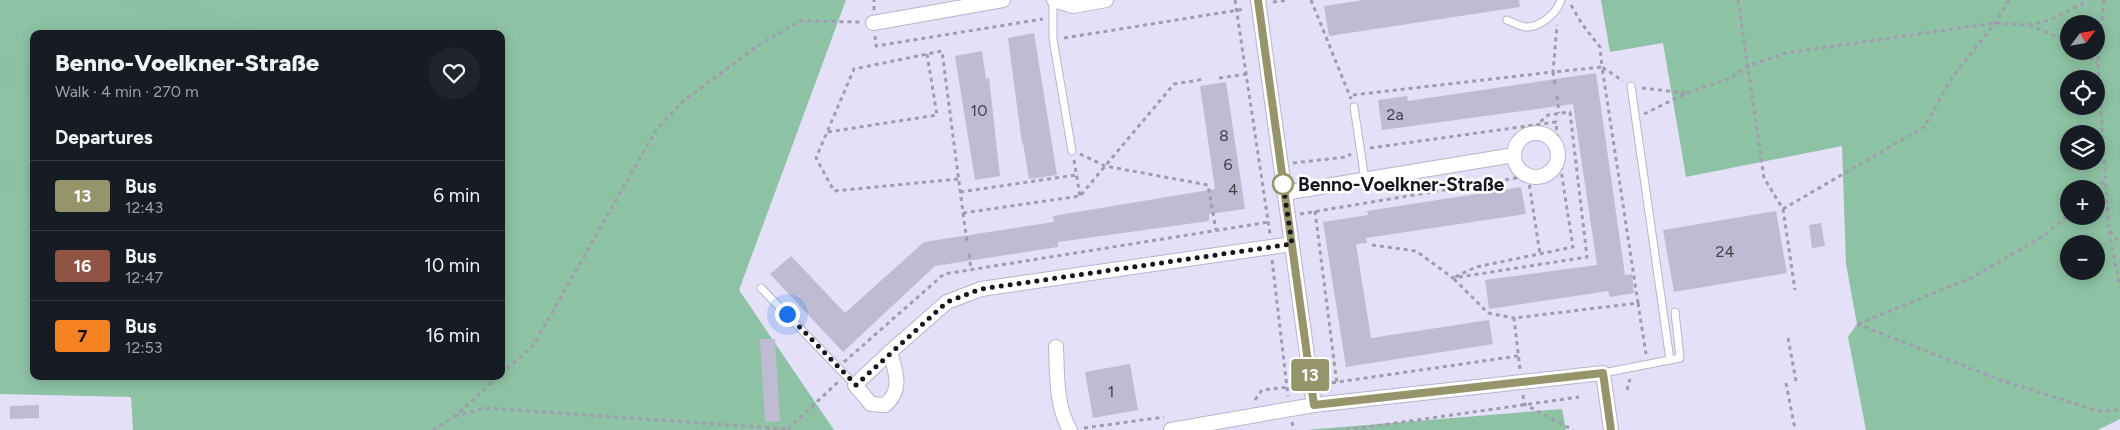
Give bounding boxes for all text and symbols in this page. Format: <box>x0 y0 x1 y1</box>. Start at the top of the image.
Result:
north arrow <box>2060 15 2105 60</box>
map controls <box>2060 15 2105 280</box>
button: heart <box>428 47 480 99</box>
text: Benno-Voelkner-Straße <box>55 48 319 77</box>
button: locate <box>2060 70 2105 115</box>
text: Walk · 4 min · 270 m <box>55 82 199 101</box>
house number: 10 <box>971 101 987 120</box>
house number: 2a <box>1386 105 1404 124</box>
button: layers <box>2060 125 2105 170</box>
text: Departures <box>55 126 153 149</box>
house number: 8 <box>1219 126 1229 145</box>
house number: 6 <box>1223 155 1233 174</box>
marker: Benno-Voelkner-Straße <box>1272 173 1294 195</box>
place label: Benno-Voelkner-Straße <box>1298 173 1505 196</box>
text: Bus <box>125 175 156 198</box>
house number: 4 <box>1228 180 1238 199</box>
button: + <box>2060 180 2105 225</box>
text: 6 min <box>433 184 480 207</box>
text: 13 <box>74 185 91 207</box>
text: 12:43 <box>125 198 163 217</box>
button: − <box>2060 235 2105 280</box>
house number: 24 <box>1716 242 1734 261</box>
text: Bus <box>125 245 156 268</box>
text: 10 min <box>424 254 480 277</box>
text: 16 <box>73 255 92 277</box>
text: 12:47 <box>125 268 163 287</box>
your location <box>775 302 800 327</box>
text: Bus <box>125 315 156 338</box>
text: 16 min <box>426 324 480 347</box>
text: 7 <box>77 325 88 347</box>
text: 12:53 <box>125 338 163 357</box>
line badge: 13 <box>1288 359 1332 391</box>
text: 13 <box>1301 364 1319 386</box>
house number: 1 <box>1108 382 1114 401</box>

